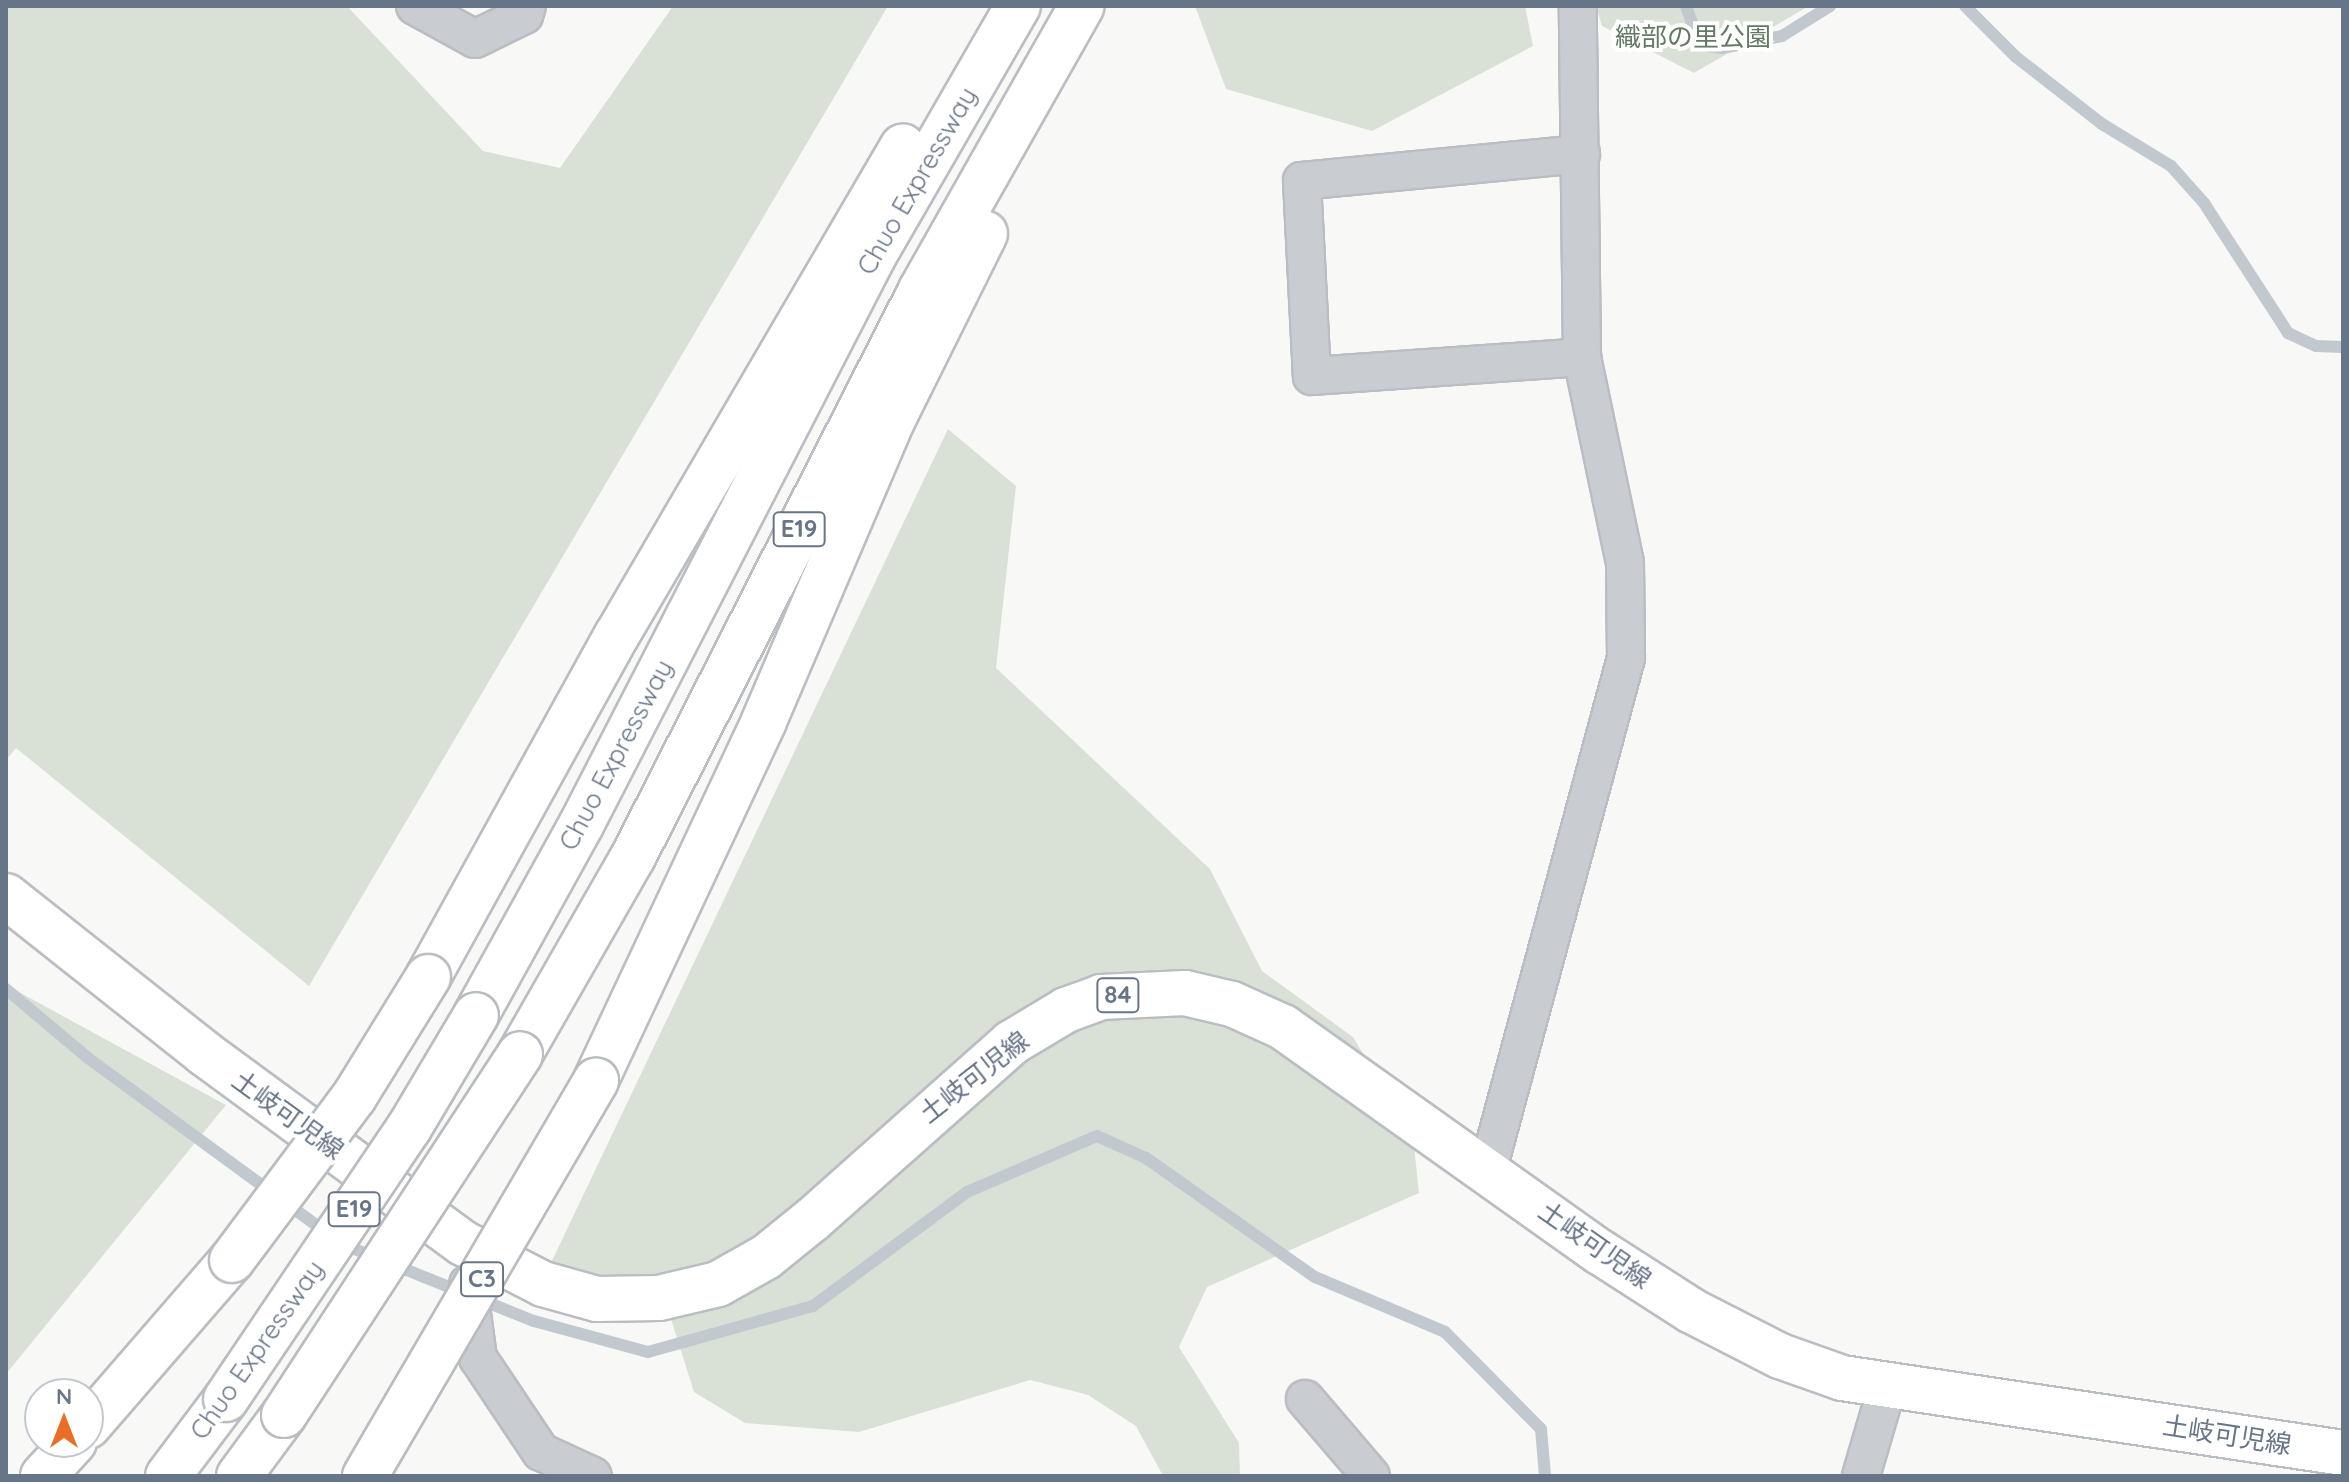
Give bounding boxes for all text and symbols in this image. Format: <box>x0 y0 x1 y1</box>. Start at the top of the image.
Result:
park label: 織部の里公園 <box>1615 21 1771 53</box>
street label: Chuo Expressway <box>851 82 983 280</box>
road number: E19 <box>771 509 827 549</box>
street label: Chuo Expressway <box>553 654 679 856</box>
road number: 84 <box>1096 975 1140 1015</box>
street label: 土岐可児線 <box>913 1025 1035 1129</box>
street label: 土岐可児線 <box>226 1064 350 1166</box>
road number: E19 <box>326 1189 382 1229</box>
street label: 土岐可児線 <box>1533 1195 1657 1295</box>
street label: Chuo Expressway <box>184 1255 330 1445</box>
road number: C3 <box>460 1259 504 1299</box>
north arrow <box>24 1378 104 1458</box>
text: N <box>56 1382 72 1410</box>
street label: 土岐可児線 <box>2160 1409 2294 1461</box>

